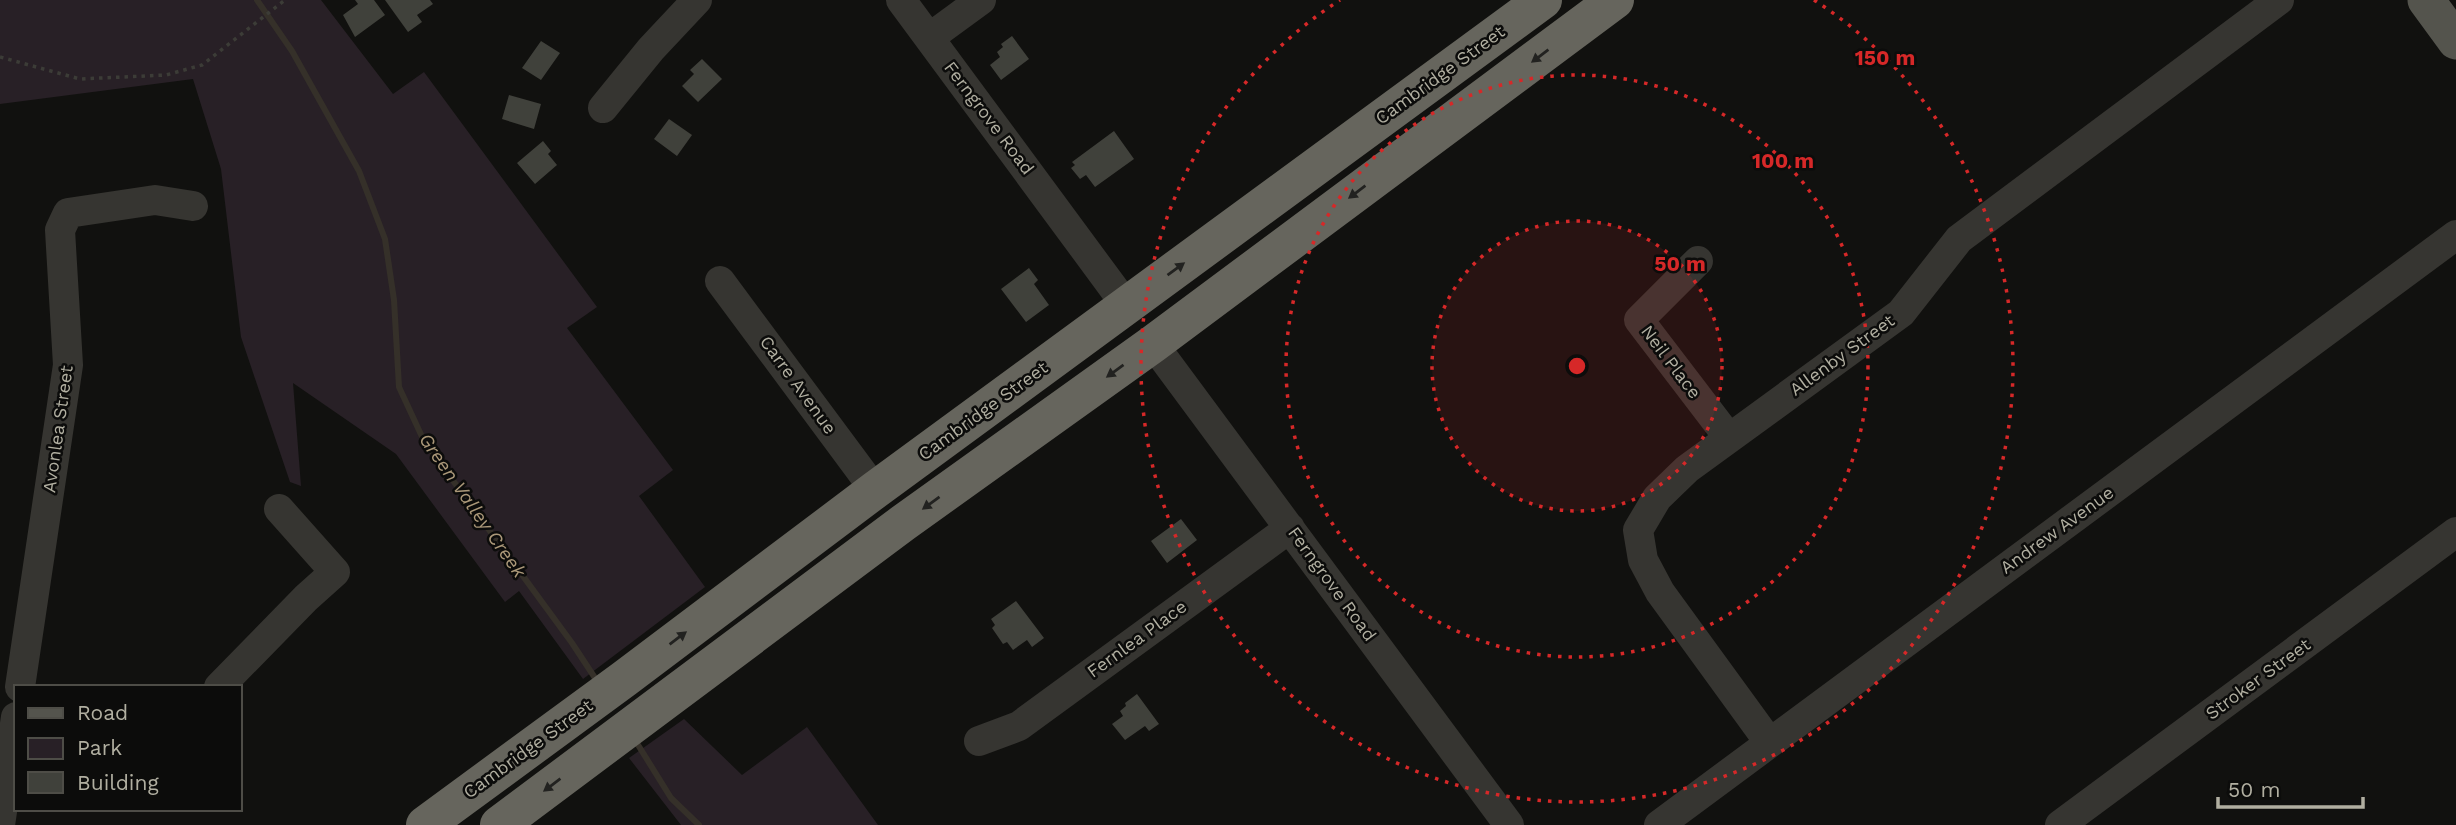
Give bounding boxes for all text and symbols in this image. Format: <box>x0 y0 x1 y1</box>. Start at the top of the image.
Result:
street label: Cambridge Street <box>1371 20 1509 129</box>
text: 150 m <box>1855 45 1915 70</box>
one-way arrow <box>1531 49 1549 63</box>
street label: Ferngrove Road <box>940 57 1039 178</box>
text: 100 m <box>1752 148 1814 173</box>
one-way arrow <box>1349 184 1367 199</box>
text: 50 m <box>1654 251 1706 276</box>
one-way arrow <box>1166 261 1184 276</box>
street label: Allenby Street <box>1785 309 1899 400</box>
street label: Neil Place <box>1637 321 1706 403</box>
street label: Carre Avenue <box>756 331 841 438</box>
centre of rings <box>1565 354 1589 378</box>
street label: Cambridge Street <box>914 356 1052 465</box>
street label: Avonlea Street <box>38 363 77 494</box>
one-way arrow <box>1106 363 1124 377</box>
water label: Green Valley Creek <box>414 429 531 583</box>
street label: Andrew Avenue <box>1996 481 2118 578</box>
one-way arrow <box>922 496 940 510</box>
street label: Ferngrove Road <box>1284 522 1381 645</box>
street label: Fernlea Place <box>1083 595 1191 682</box>
one-way arrow <box>669 632 687 646</box>
street label: Stroker Street <box>2201 633 2315 724</box>
legend <box>14 685 242 811</box>
street label: Cambridge Street <box>459 694 597 803</box>
text: Road <box>77 700 128 725</box>
text: Park <box>77 735 122 760</box>
scale bar <box>2218 766 2363 810</box>
text: Building <box>77 770 159 795</box>
text: 50 m <box>2228 777 2280 802</box>
one-way arrow <box>544 778 562 793</box>

